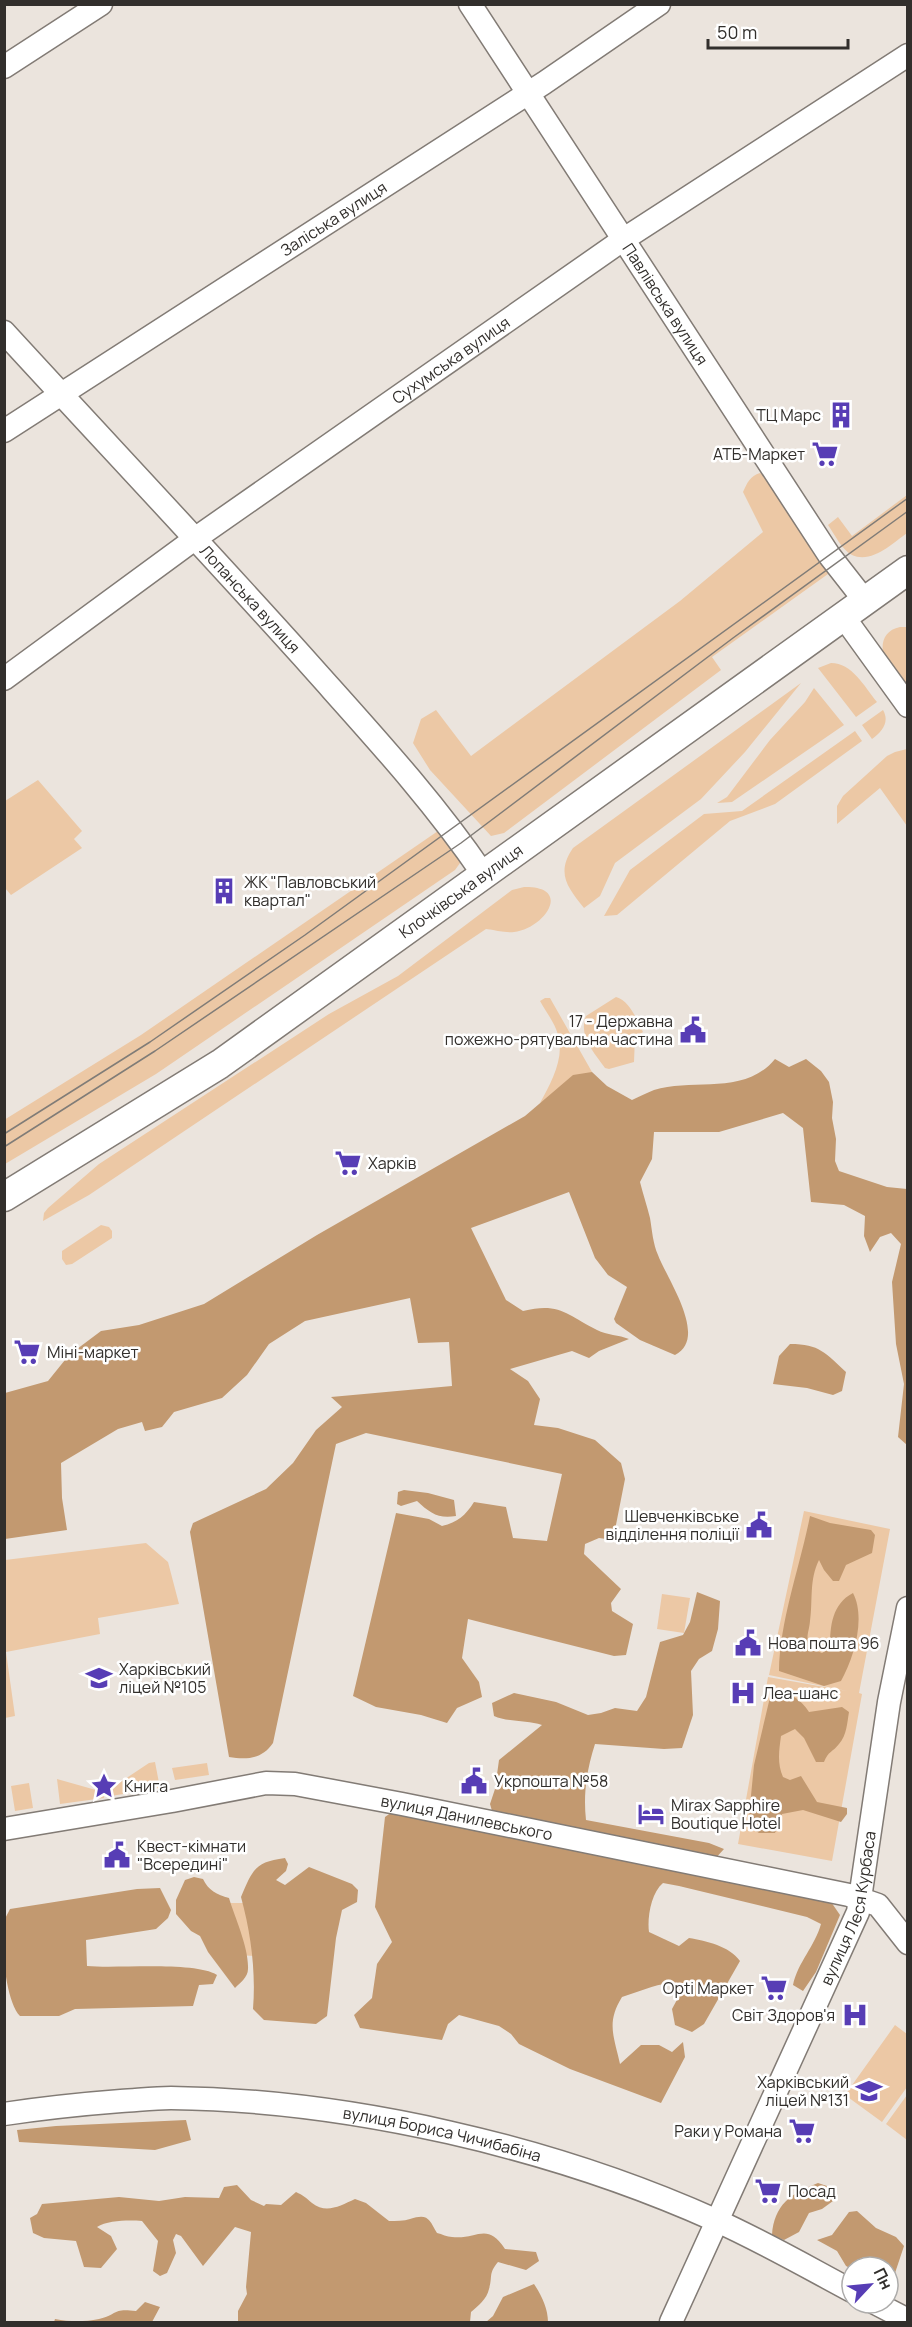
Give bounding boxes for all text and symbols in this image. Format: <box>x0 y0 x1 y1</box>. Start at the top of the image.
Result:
scale bar <box>708 12 848 50</box>
text: 50 m <box>717 20 757 44</box>
street label: Заліська вулиця <box>276 176 391 261</box>
street label: Павлівська вулиця <box>618 239 713 369</box>
street label: Сухумська вулиця <box>387 311 514 409</box>
building icon: ТЦ Марс <box>826 400 856 430</box>
place label: ТЦ Марс <box>756 404 821 426</box>
supermarket icon: АТБ-Маркет <box>810 439 840 469</box>
place label: АТБ-Маркет <box>713 443 805 465</box>
street label: Лопанська вулиця <box>195 540 305 658</box>
street label: Клочківська вулиця <box>394 839 527 943</box>
place label: ЖК "Павловський квартал" <box>244 871 376 911</box>
building icon: ЖК "Павловський квартал" <box>209 876 239 906</box>
place label: 17 - Державна пожежно-рятувальна частина <box>445 1010 673 1050</box>
public building icon: 17 - Державна пожежно-рятувальна частина <box>678 1015 708 1045</box>
supermarket icon: Харків <box>333 1148 363 1178</box>
place label: Харків <box>368 1152 417 1174</box>
supermarket icon: Міні-маркет <box>12 1337 42 1367</box>
place label: Міні-маркет <box>47 1341 138 1363</box>
place label: Шевченківське відділення поліції <box>605 1505 740 1545</box>
public building icon: Шевченківське відділення поліції <box>744 1510 774 1540</box>
public building icon: Нова пошта 96 <box>733 1628 763 1658</box>
place label: Нова пошта 96 <box>768 1632 880 1654</box>
place label: Харківський ліцей №105 <box>119 1658 211 1698</box>
school or university icon: Харківський ліцей №105 <box>84 1663 114 1693</box>
hospital icon: Леа-шанс <box>728 1678 758 1708</box>
place label: Леа-шанс <box>763 1682 838 1704</box>
public building icon: Укрпошта №58 <box>459 1766 489 1796</box>
place label: Укрпошта №58 <box>494 1770 608 1792</box>
place icon: Книга <box>89 1771 119 1801</box>
place label: Книга <box>124 1775 168 1797</box>
street label: вулиця Данилевського <box>379 1789 555 1845</box>
place label: Mirax Sapphire Boutique Hotel <box>671 1794 781 1834</box>
hotel icon: Mirax Sapphire Boutique Hotel <box>636 1799 666 1829</box>
street label: вулиця Леся Курбаса <box>815 1829 881 1989</box>
place label: Квест-кімнати "Всередині" <box>137 1835 246 1875</box>
public building icon: Квест-кімнати "Всередині" <box>102 1840 132 1870</box>
supermarket icon: Opti Маркет <box>759 1973 789 2003</box>
place label: Opti Маркет <box>663 1977 754 1999</box>
hospital icon: Світ Здоров'я <box>840 2000 870 2030</box>
place label: Світ Здоров'я <box>732 2004 835 2026</box>
place label: Харківський ліцей №131 <box>757 2071 849 2111</box>
school or university icon: Харківський ліцей №131 <box>854 2076 884 2106</box>
street label: вулиця Бориса Чичибабіна <box>341 2102 544 2167</box>
supermarket icon: Раки у Романа <box>787 2116 817 2146</box>
place label: Раки у Романа <box>674 2120 782 2142</box>
supermarket icon: Посад <box>753 2176 783 2206</box>
place label: Посад <box>788 2180 836 2202</box>
north arrow <box>840 2255 900 2315</box>
text: Пн <box>869 2264 898 2293</box>

